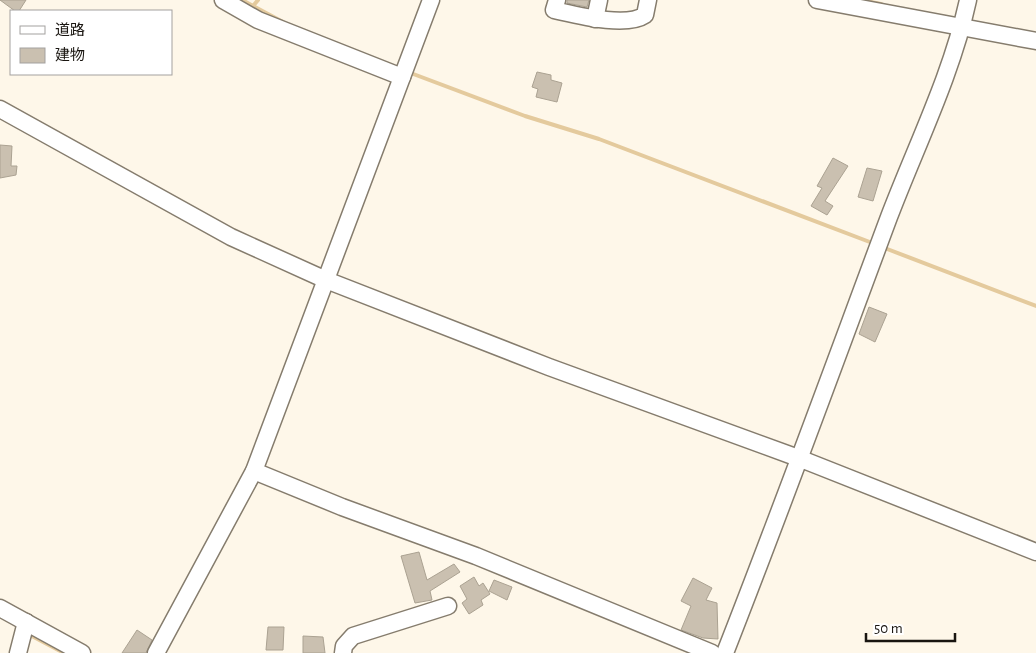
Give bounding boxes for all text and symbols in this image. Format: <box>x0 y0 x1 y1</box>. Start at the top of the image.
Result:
legend <box>10 10 172 75</box>
text: 道路 <box>55 22 85 38</box>
text: 建物 <box>55 47 85 63</box>
scale bar <box>866 610 955 642</box>
text: 50 m <box>874 621 903 636</box>

